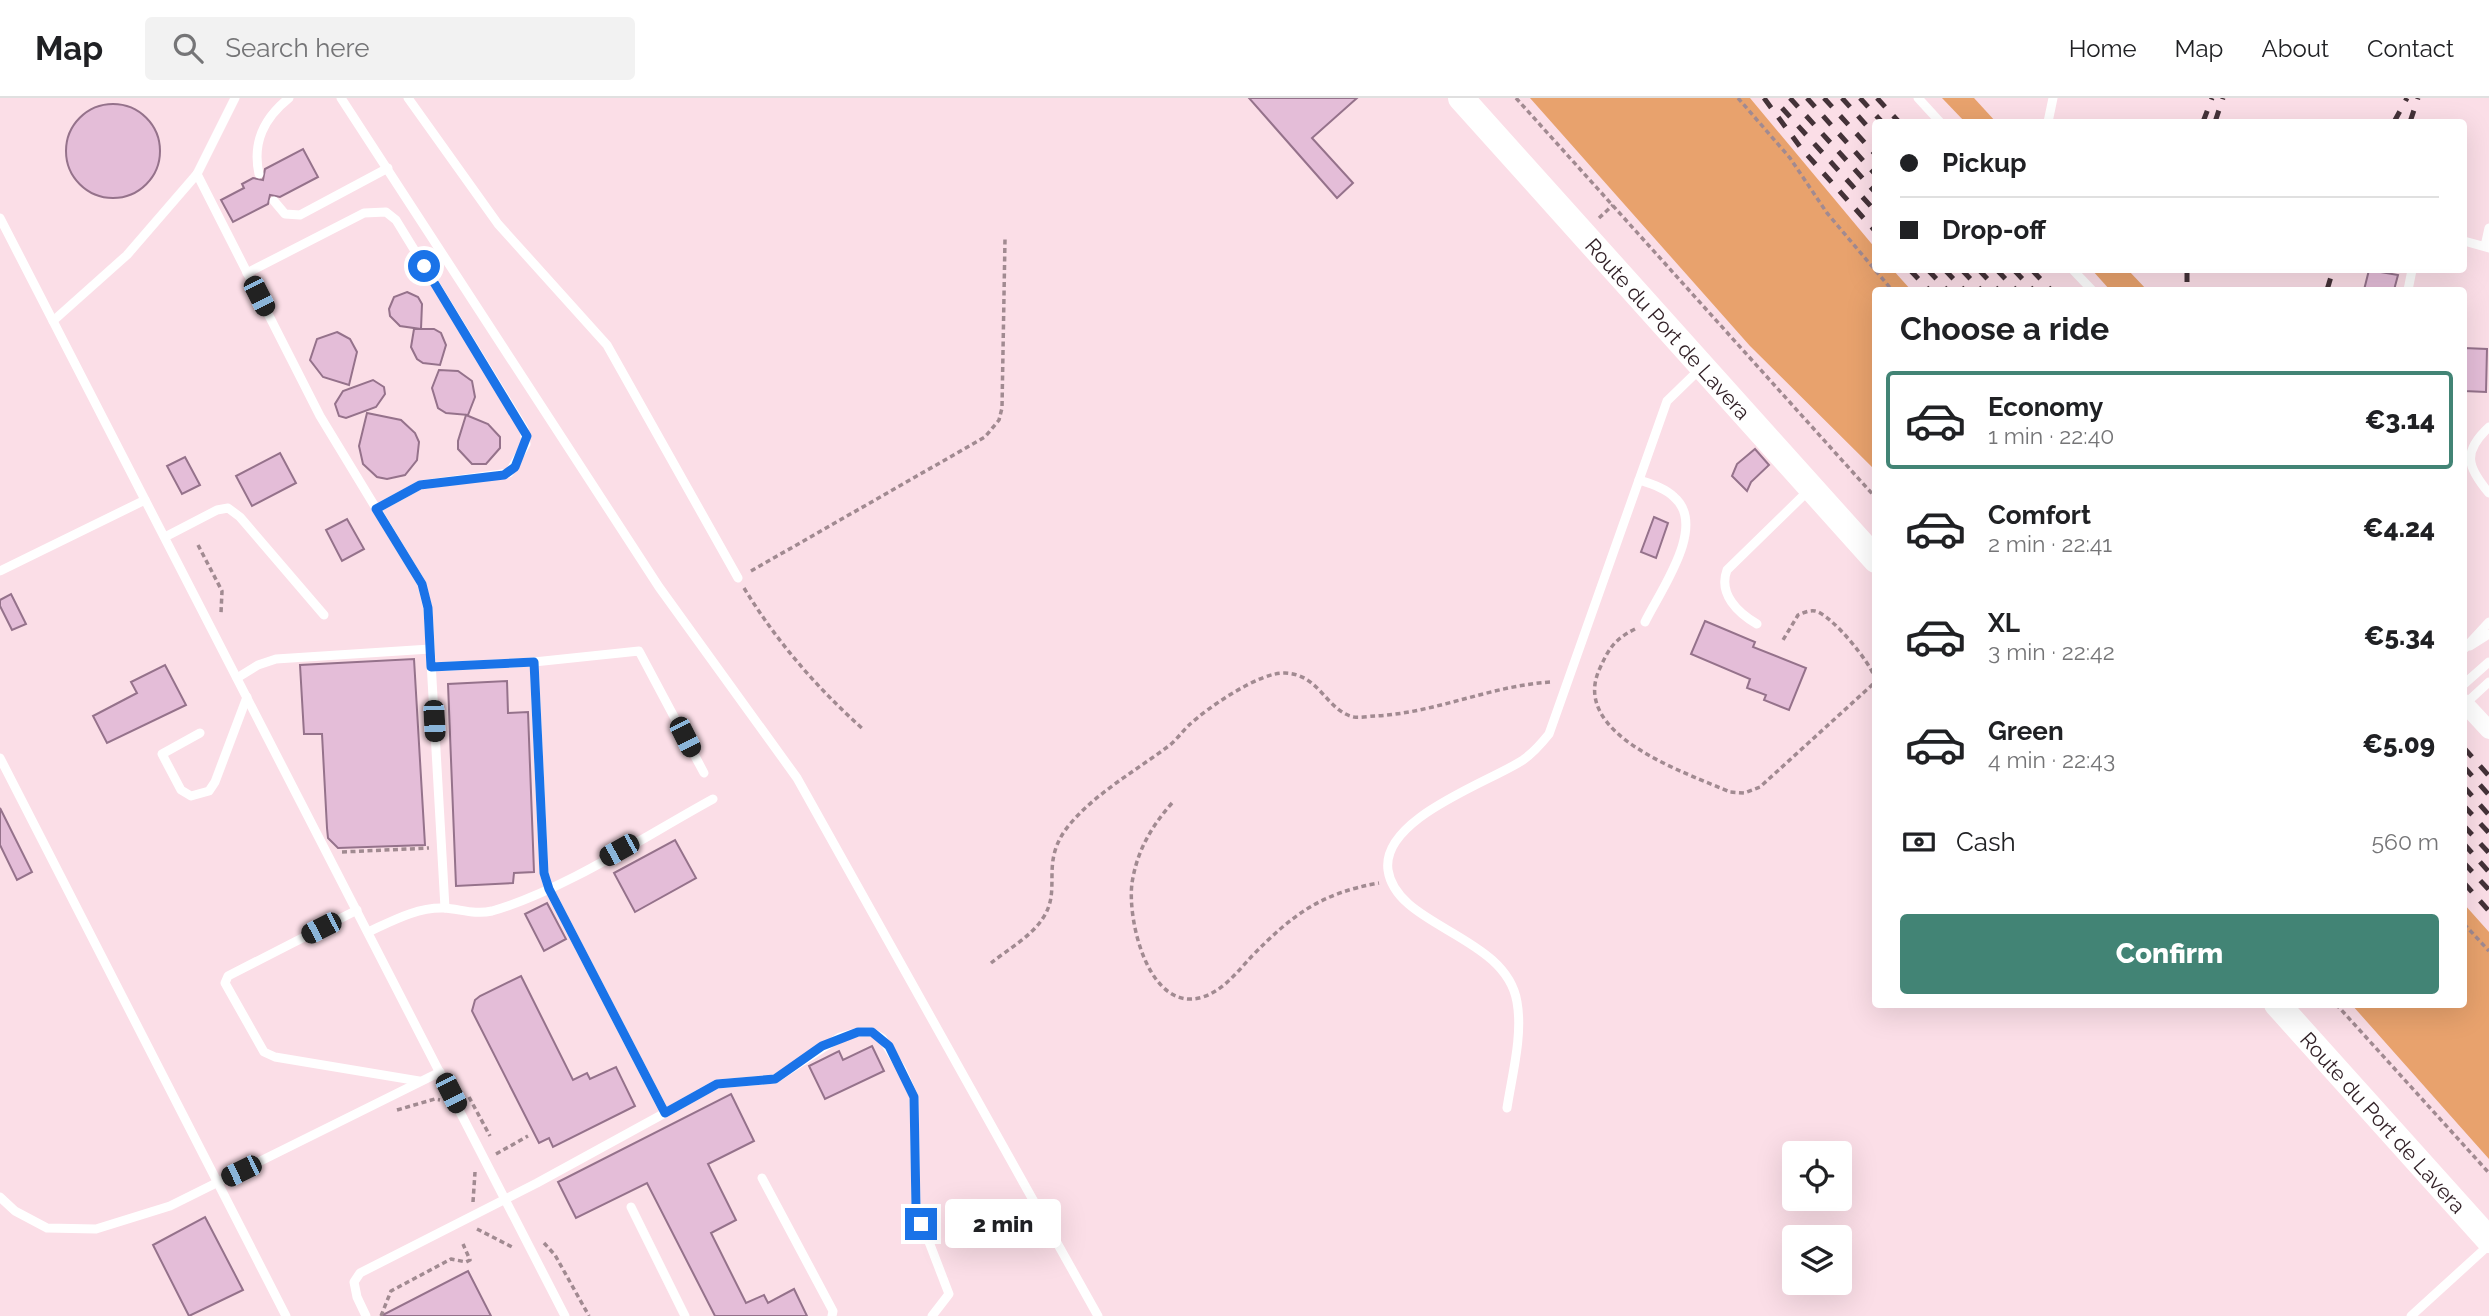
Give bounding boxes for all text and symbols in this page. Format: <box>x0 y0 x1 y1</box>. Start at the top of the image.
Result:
search box <box>145 17 635 80</box>
text: Map <box>35 29 103 68</box>
icon: search <box>169 29 207 67</box>
text: Search here <box>225 33 370 63</box>
text: Home <box>2069 34 2137 63</box>
text: Map <box>2175 34 2223 63</box>
text: About <box>2261 34 2329 63</box>
text: Contact <box>2367 34 2454 63</box>
text: Pickup <box>1942 148 2027 178</box>
text: Drop-off <box>1942 215 2046 245</box>
street label: Route du Port de Lavera <box>1580 233 1756 424</box>
route start <box>408 250 440 282</box>
car <box>241 273 278 319</box>
text: Choose a ride <box>1900 310 2109 347</box>
icon: car <box>1904 389 1967 452</box>
text: Economy <box>1988 392 2103 422</box>
text: €3.14 <box>2365 405 2435 435</box>
text: 1 min · 22:40 <box>1988 422 2114 449</box>
icon: car <box>1904 497 1967 560</box>
text: Comfort <box>1988 500 2091 530</box>
text: €4.24 <box>2363 513 2435 543</box>
text: 2 min · 22:41 <box>1988 530 2112 557</box>
icon: car <box>1904 605 1967 668</box>
text: XL <box>1988 608 2020 638</box>
text: €5.34 <box>2364 621 2435 651</box>
text: 3 min · 22:42 <box>1988 638 2115 665</box>
car <box>423 699 446 743</box>
icon: car <box>1904 713 1967 776</box>
car <box>667 714 704 760</box>
text: Green <box>1988 716 2064 746</box>
text: €5.09 <box>2362 729 2435 759</box>
text: 4 min · 22:43 <box>1988 746 2115 773</box>
icon: cash <box>1900 823 1938 861</box>
text: Cash <box>1956 827 2016 857</box>
text: 560 m <box>2372 828 2439 855</box>
car <box>596 831 643 869</box>
car <box>298 909 345 947</box>
button: Confirm <box>1900 914 2439 994</box>
street label: Route du Port de Lavera <box>2295 1027 2471 1218</box>
car <box>433 1070 470 1116</box>
map controls <box>1782 1141 1852 1295</box>
button: locate <box>1782 1141 1852 1211</box>
car <box>218 1152 265 1190</box>
callout: 2 min <box>946 1200 1061 1248</box>
route end <box>905 1208 937 1240</box>
text: 2 min <box>973 1210 1033 1237</box>
button: layers <box>1782 1225 1852 1295</box>

